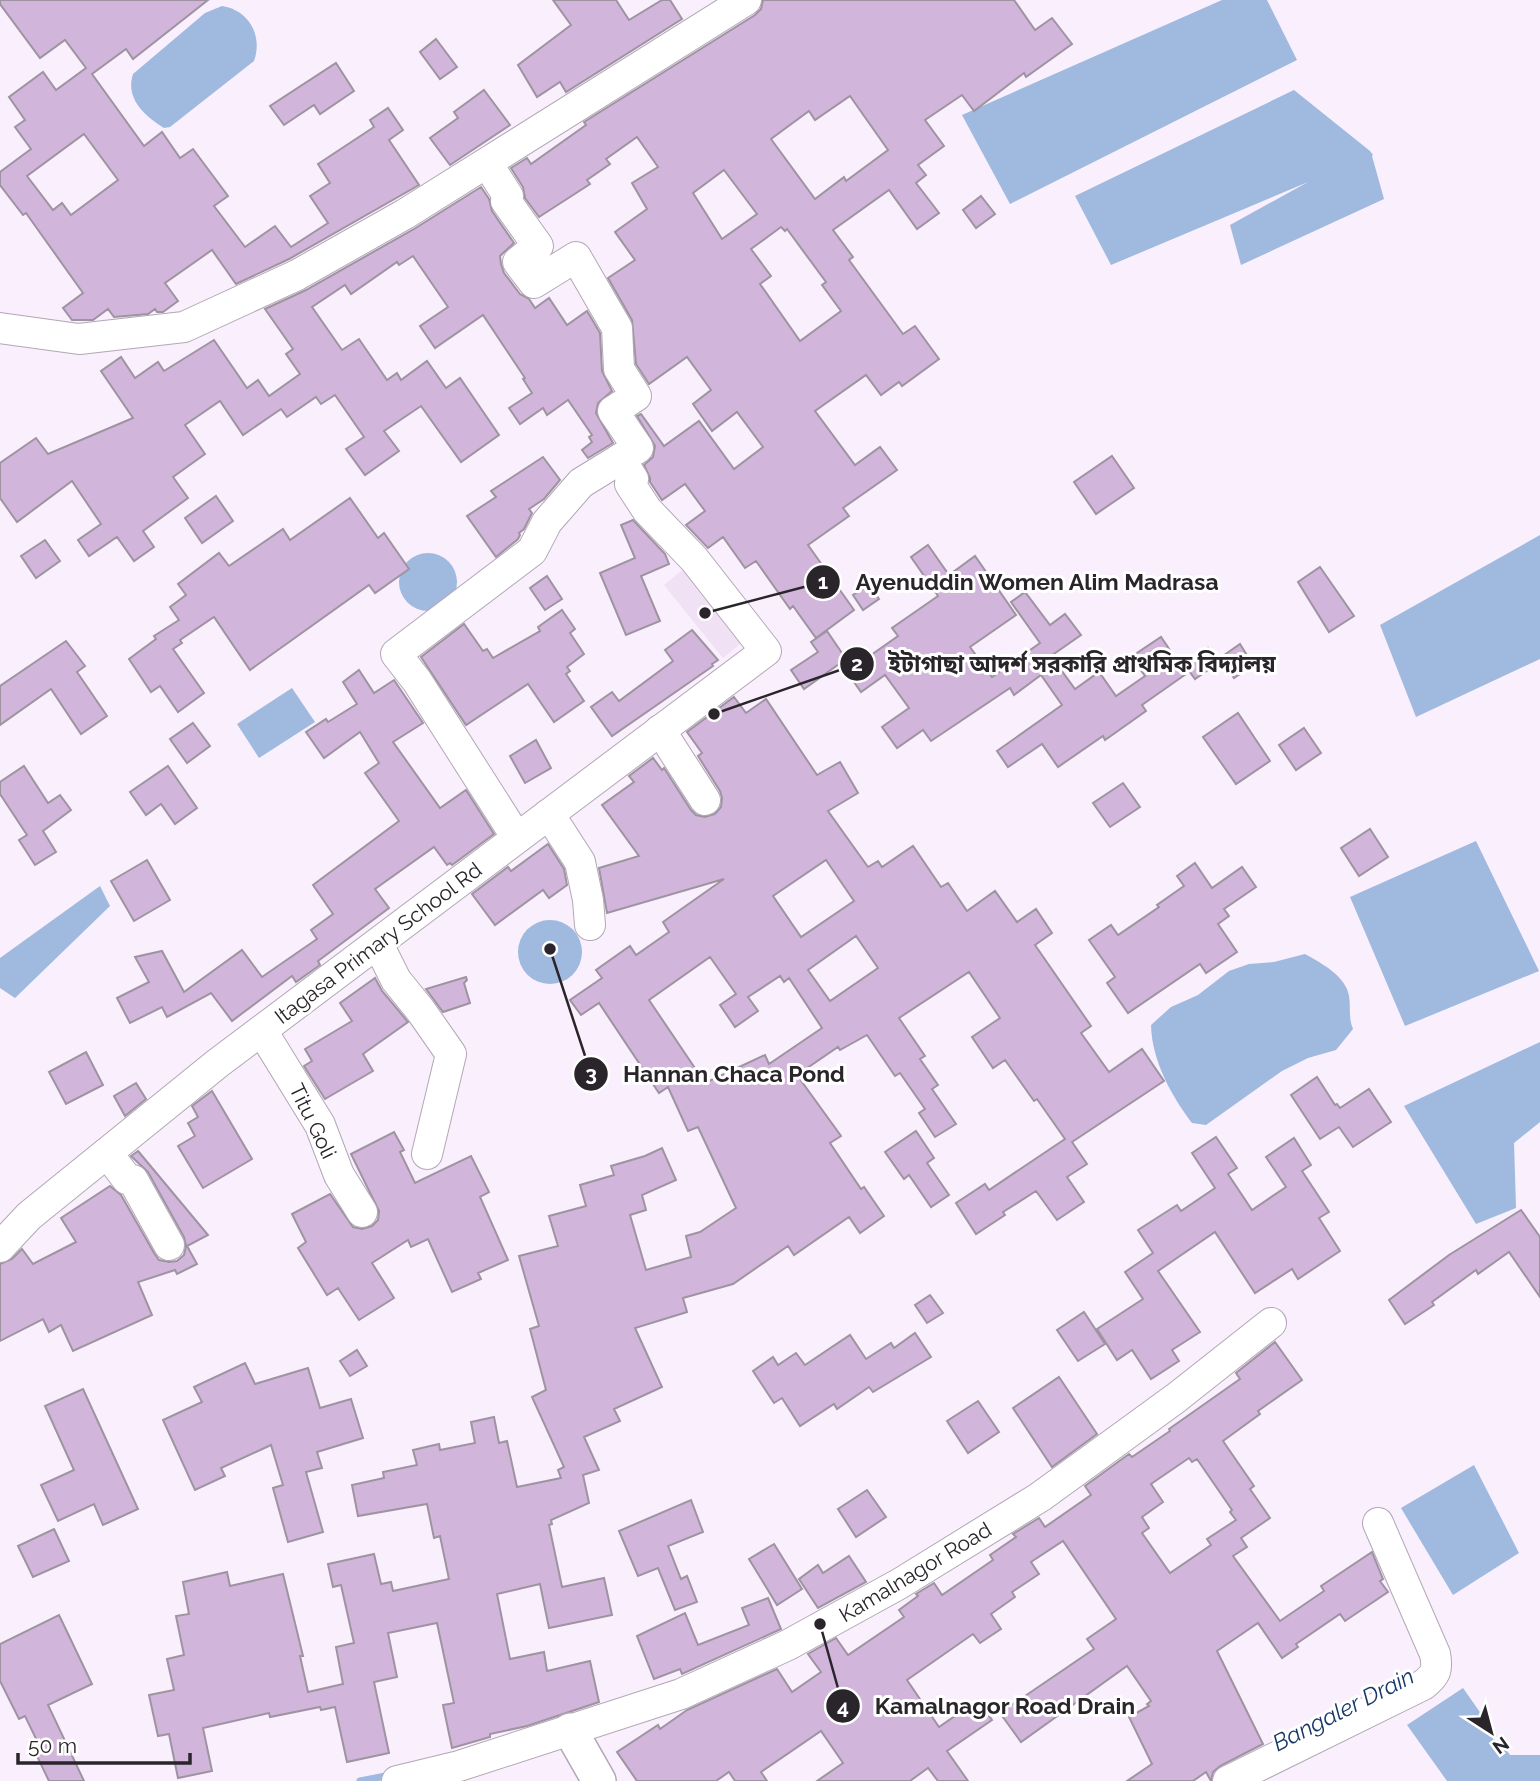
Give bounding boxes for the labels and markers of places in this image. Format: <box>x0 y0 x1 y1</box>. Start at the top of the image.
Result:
callout: Ayenuddin Women Alim Madrasa <box>805 560 1233 604</box>
callout: ইটাগাছা আদর্শ সরকারি প্রাথমিক বিদ্যালয় <box>840 642 1290 686</box>
callout: Hannan Chaca Pond <box>574 1052 859 1096</box>
callout: Kamalnagor Road Drain <box>826 1684 1150 1728</box>

